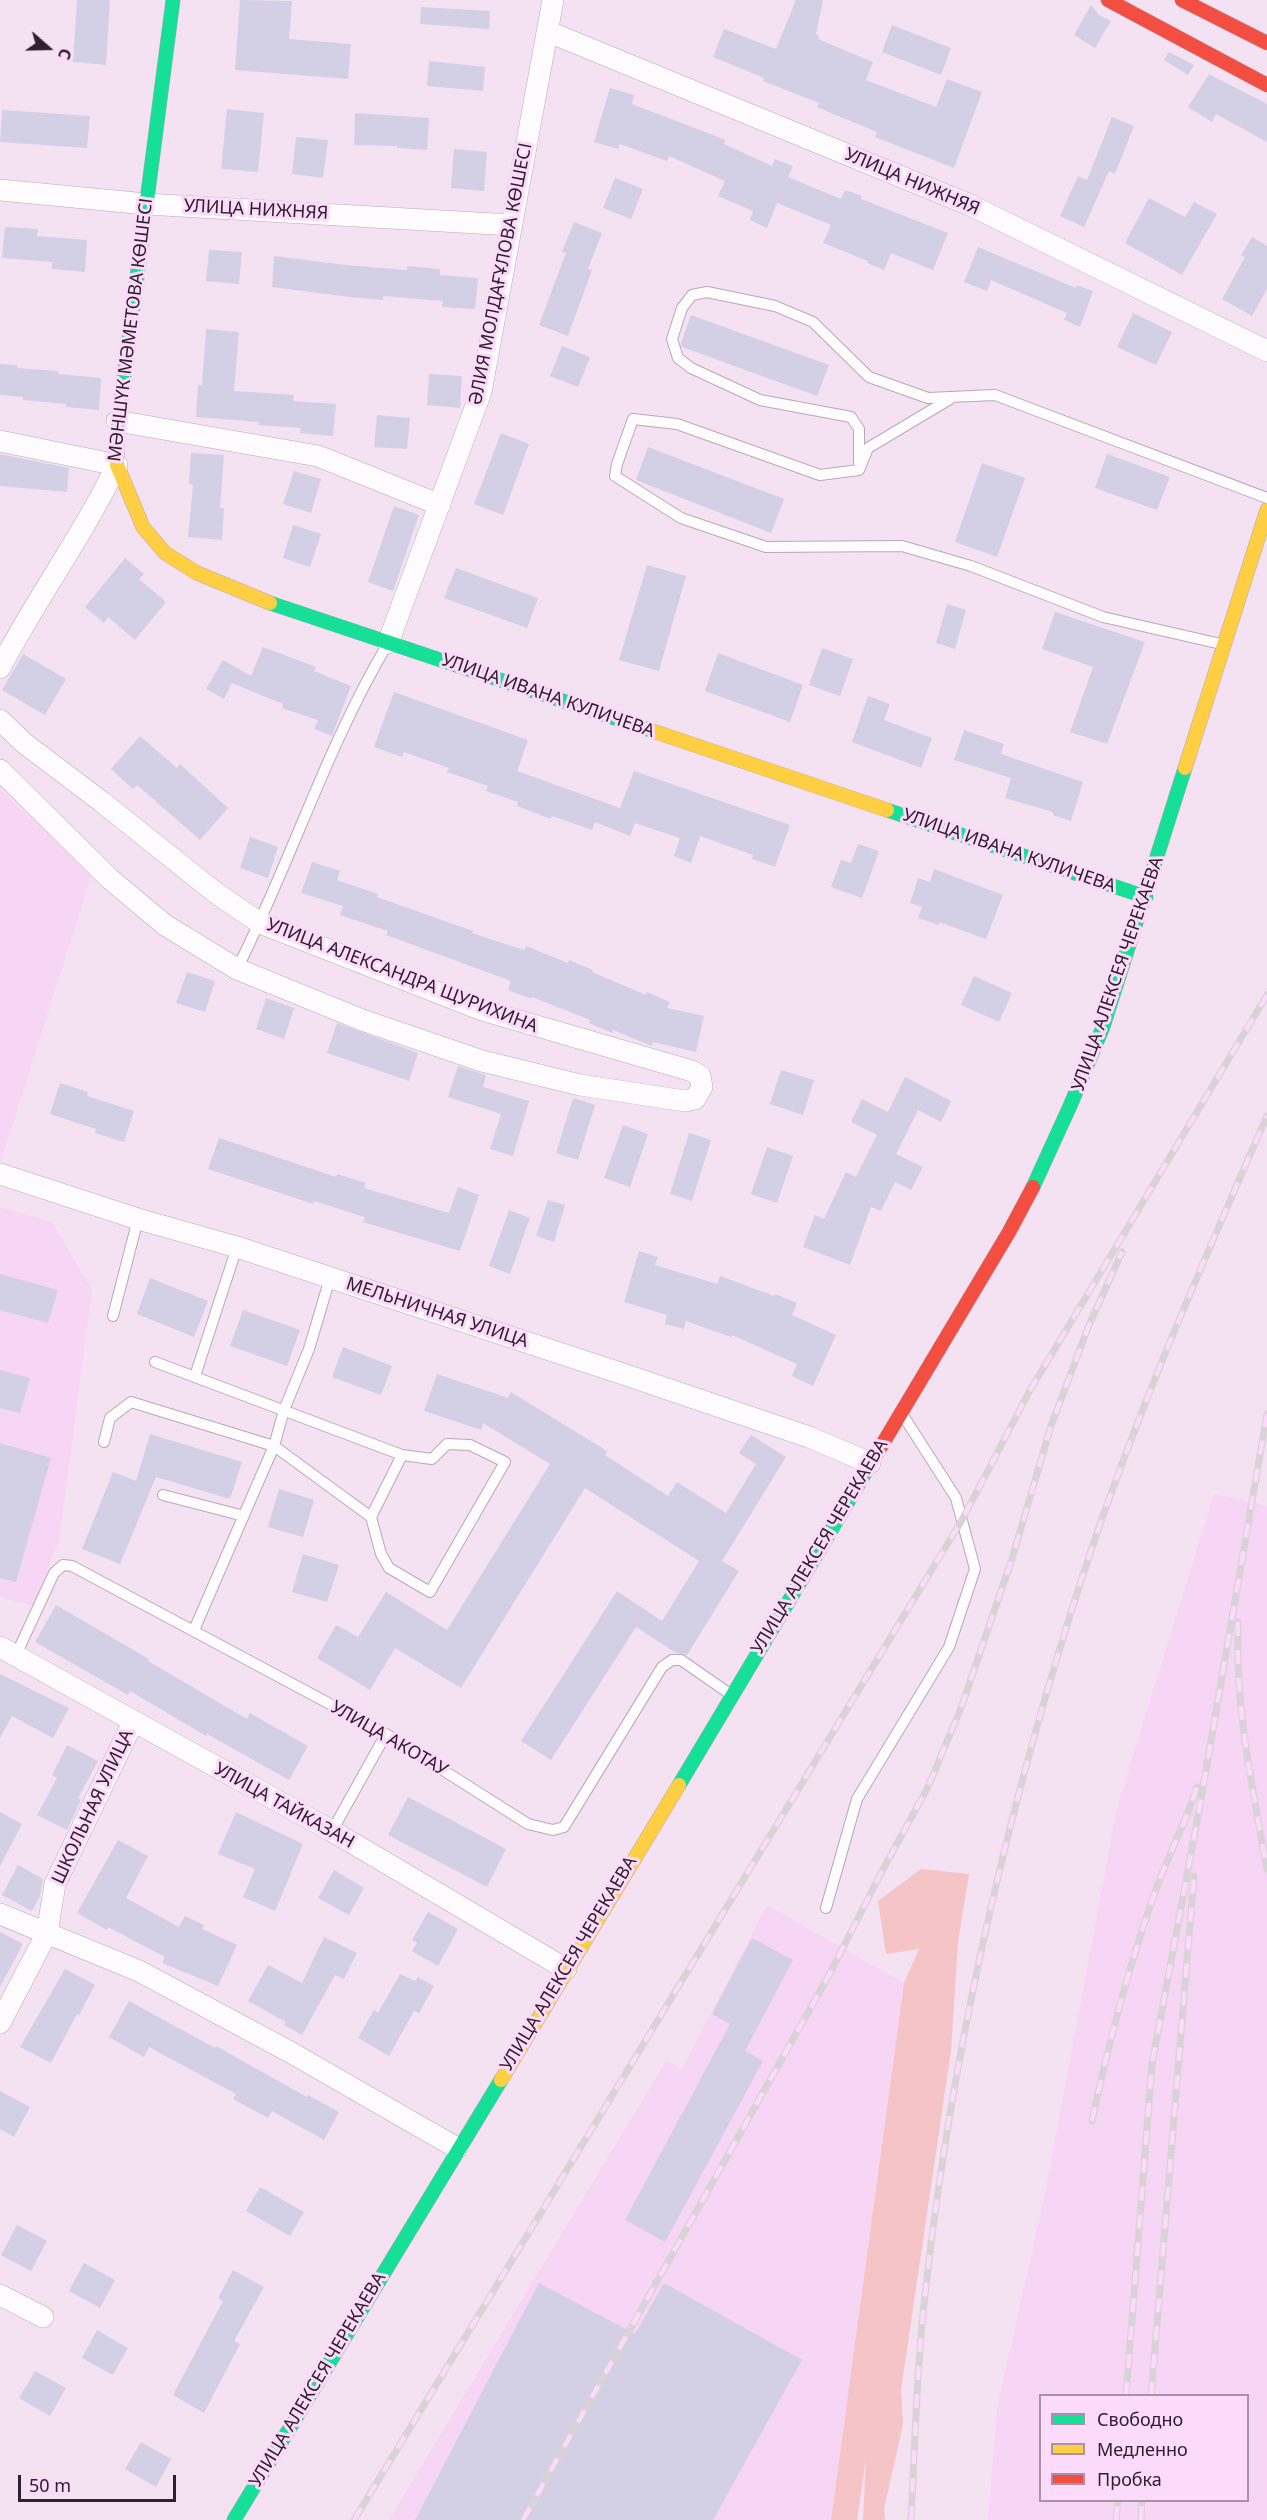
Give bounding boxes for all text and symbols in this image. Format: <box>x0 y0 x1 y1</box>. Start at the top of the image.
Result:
north arrow <box>18 18 78 78</box>
text: С <box>53 46 77 63</box>
street label: ӘЛИЯ МОЛДАҒҰЛОВА КӨШЕСІ <box>465 141 537 407</box>
street label: УЛИЦА НИЖНЯЯ <box>841 144 983 220</box>
street label: УЛИЦА НИЖНЯЯ <box>183 195 329 225</box>
street label: МӘНШҮК МӘМЕТОВА КӨШЕСІ <box>104 197 158 463</box>
street label: УЛИЦА ИВАНА КУЛИЧЕВА <box>439 649 657 743</box>
street label: УЛИЦА ИВАНА КУЛИЧЕВА <box>900 804 1118 898</box>
street label: УЛИЦА АЛЕКСЕЯ ЧЕРЕКАЕВА <box>1068 854 1168 1094</box>
street label: УЛИЦА АЛЕКСАНДРА ЩУРИХИНА <box>263 914 541 1038</box>
street label: МЕЛЬНИЧНАЯ УЛИЦА <box>343 1273 531 1353</box>
street label: УЛИЦА АЛЕКСЕЯ ЧЕРЕКАЕВА <box>747 1436 893 1658</box>
street label: УЛИЦА АКОТАУ <box>327 1697 451 1781</box>
street label: ШКОЛЬНАЯ УЛИЦА <box>48 1726 138 1888</box>
street label: УЛИЦА ТАЙКАЗАН <box>210 1759 358 1853</box>
street label: УЛИЦА АЛЕКСЕЯ ЧЕРЕКАЕВА <box>496 1853 642 2075</box>
street label: УЛИЦА АЛЕКСЕЯ ЧЕРЕКАЕВА <box>245 2269 391 2491</box>
legend <box>1039 2394 1249 2502</box>
text: Свободно <box>1097 2407 1183 2431</box>
text: Медленно <box>1097 2437 1188 2461</box>
scale bar <box>21 2463 178 2501</box>
text: Пробка <box>1097 2467 1162 2491</box>
text: 50 m <box>29 2473 71 2497</box>

